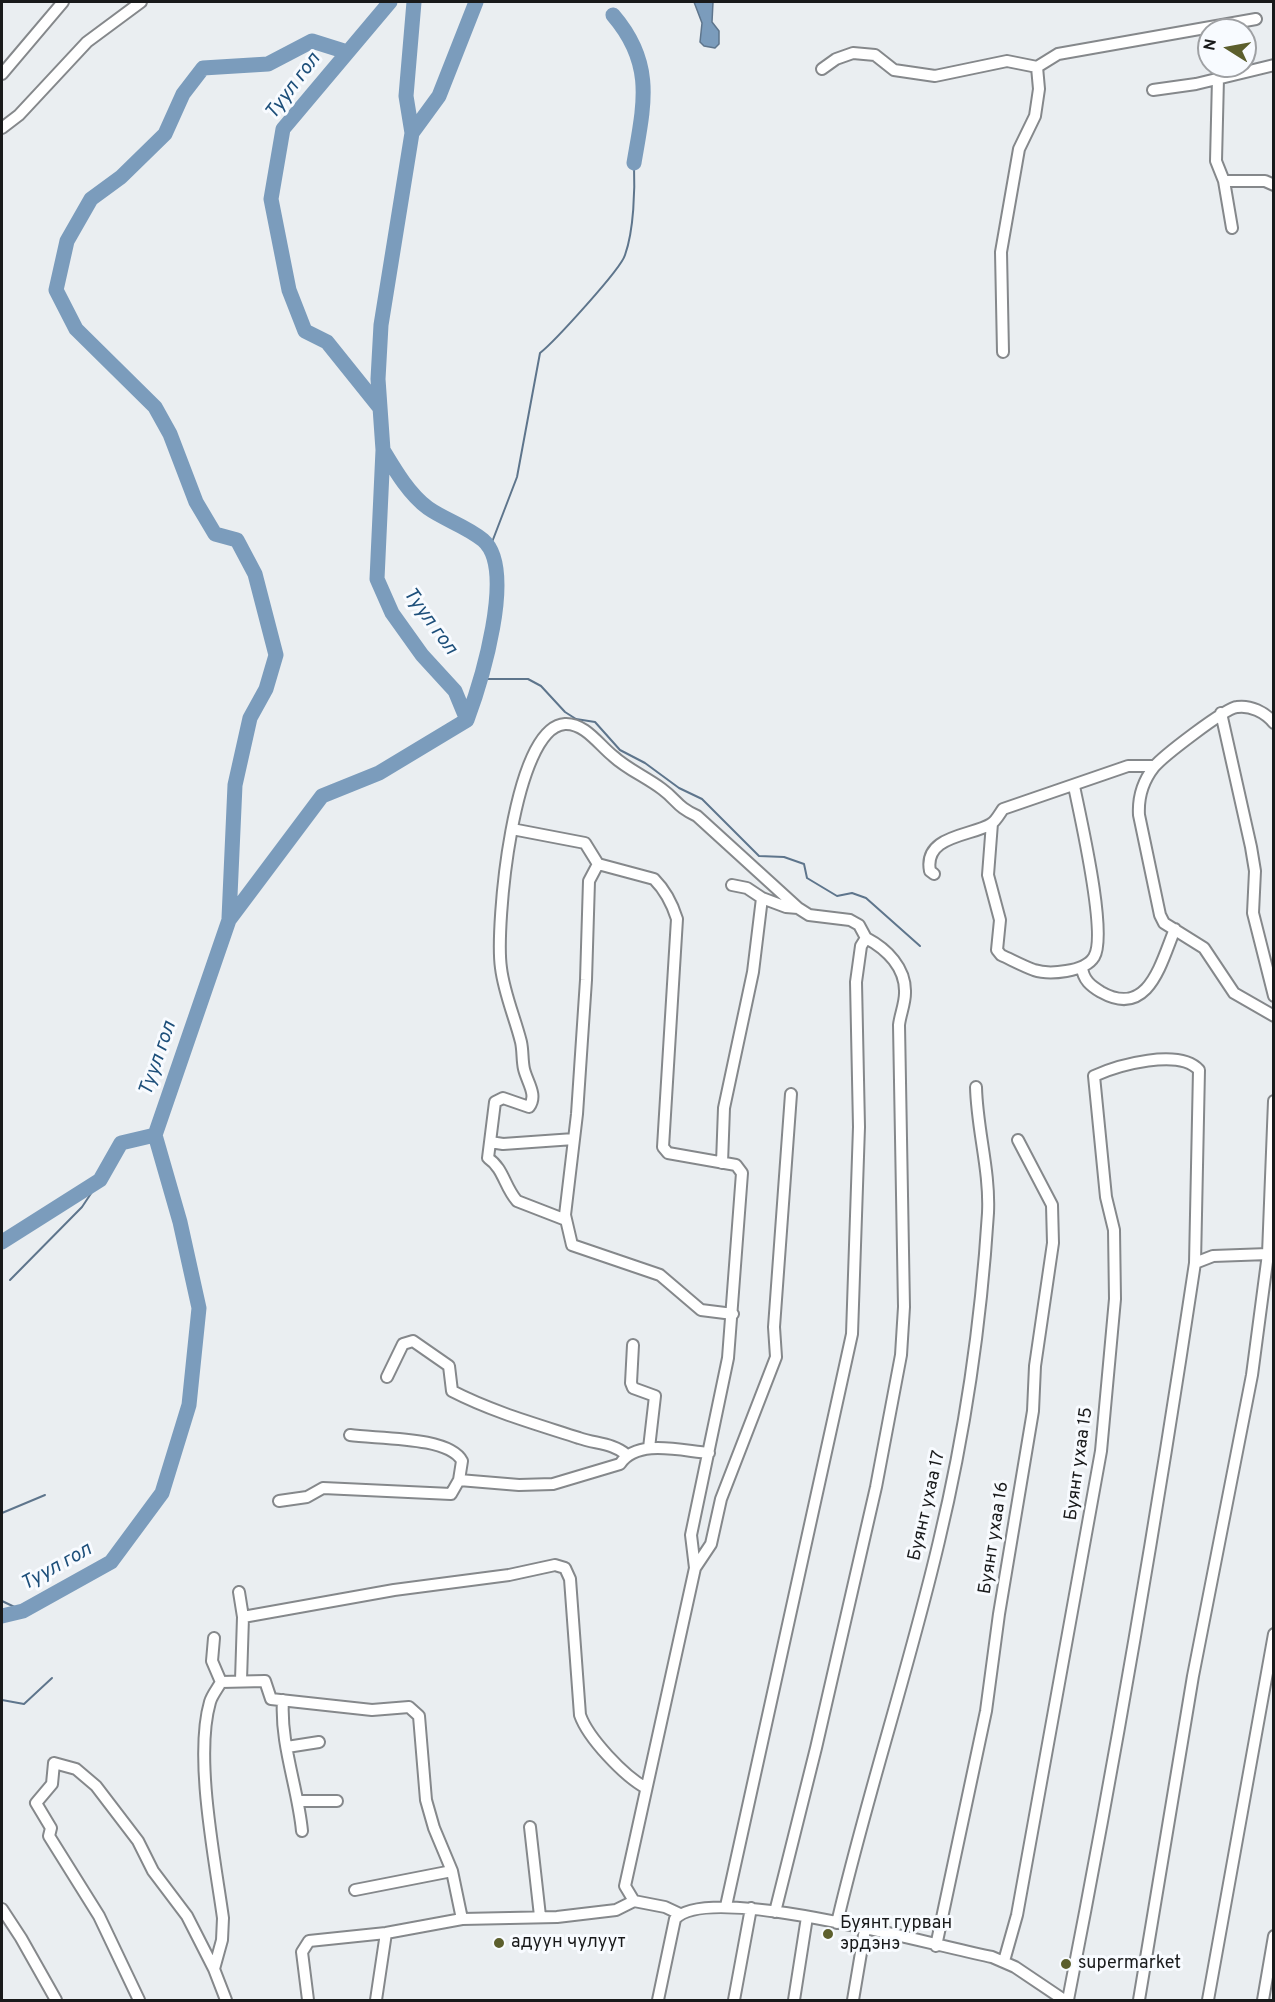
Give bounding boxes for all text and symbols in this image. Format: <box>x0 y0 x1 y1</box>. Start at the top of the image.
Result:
north arrow <box>1197 18 1257 78</box>
text: N <box>1200 37 1222 52</box>
water label: Туул гол <box>261 49 327 125</box>
water label: Туул гол <box>397 584 461 660</box>
water label: Туул гол <box>135 1019 183 1099</box>
street label: Буянт ухаа 15 <box>1061 1406 1099 1522</box>
street label: Буянт ухаа 17 <box>905 1449 951 1563</box>
street label: Буянт ухаа 16 <box>975 1480 1015 1596</box>
water label: Туул гол <box>17 1539 97 1597</box>
place label: Буянт гурван эрдэнэ <box>840 1913 952 1956</box>
marker: Буянт гурван эрдэнэ <box>821 1927 835 1941</box>
place label: адуун чулуут <box>511 1932 626 1954</box>
marker: адуун чулуут <box>492 1936 506 1950</box>
place label: supermarket <box>1078 1953 1181 1975</box>
marker: supermarket <box>1059 1957 1073 1971</box>

